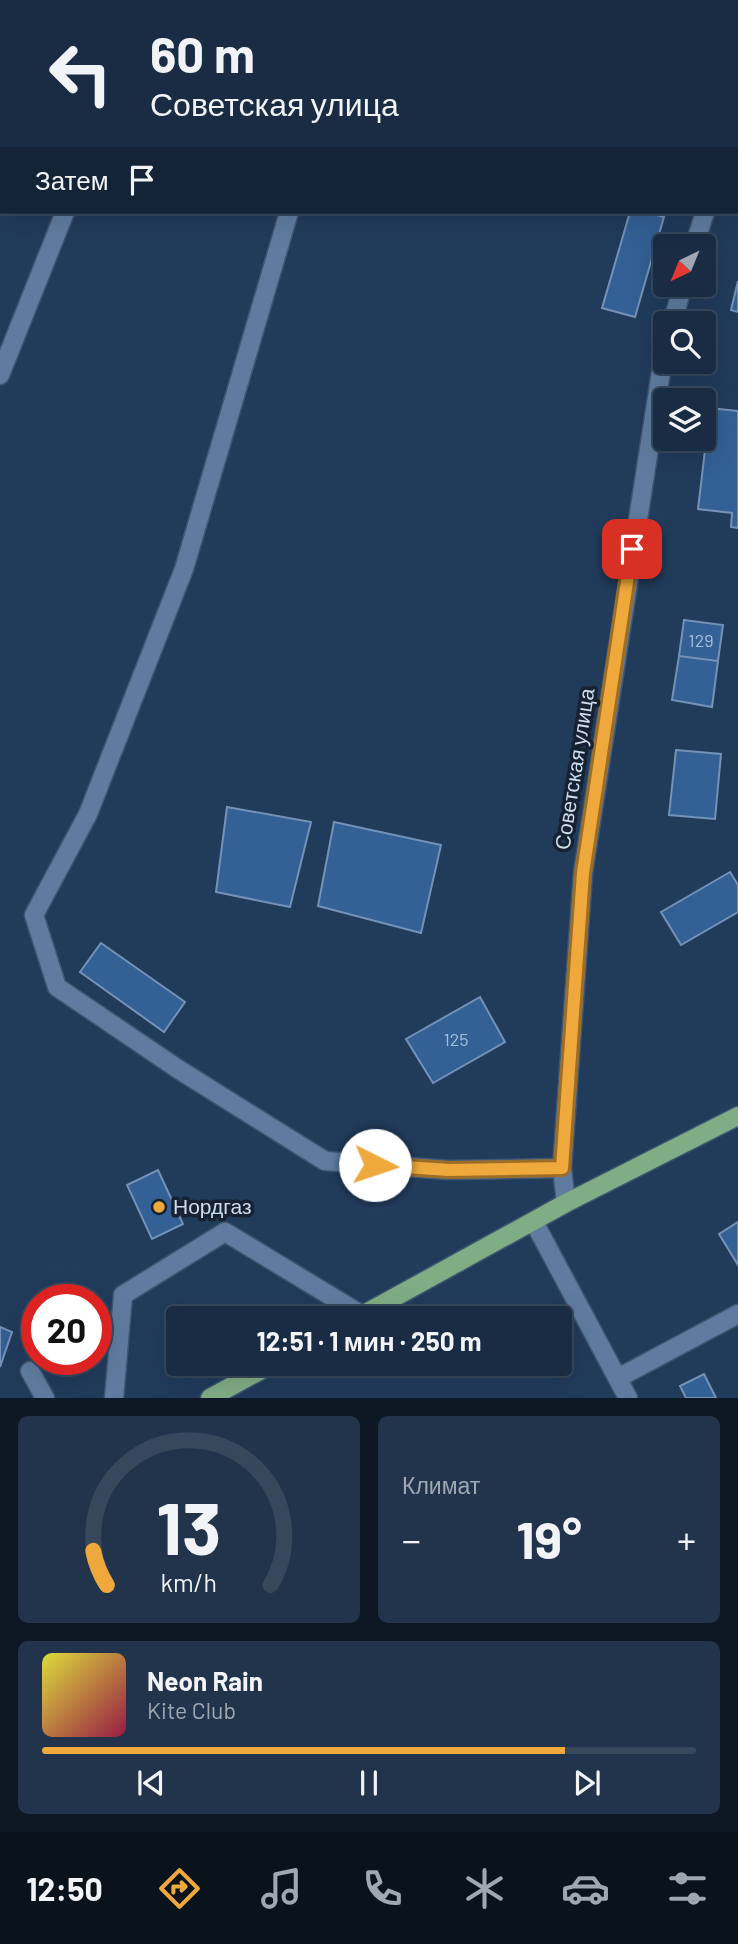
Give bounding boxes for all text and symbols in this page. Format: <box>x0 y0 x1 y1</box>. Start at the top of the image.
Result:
text: 60 m <box>150 24 255 83</box>
icon: left <box>35 28 126 119</box>
text: Советская улица <box>150 84 399 122</box>
icon: arrive <box>123 161 161 199</box>
text: Затем <box>35 164 109 195</box>
north arrow <box>653 234 716 298</box>
map controls <box>653 234 716 451</box>
button: search <box>653 311 716 374</box>
button: layers <box>653 388 716 451</box>
pin <box>602 519 662 579</box>
icon: arrive <box>613 530 651 568</box>
house number: 129 <box>688 629 714 651</box>
street label: Советская улица <box>548 686 599 851</box>
house number: 125 <box>443 1028 469 1050</box>
position arrow <box>338 1128 412 1202</box>
place label: Нордгаз <box>173 1193 252 1218</box>
marker: Нордгаз <box>151 1199 167 1215</box>
speed limit sign: 20 <box>21 1284 112 1375</box>
text: 12:51 · 1 мин · 250 m <box>257 1325 481 1356</box>
text: Климат <box>402 1471 480 1499</box>
text: 13 <box>156 1483 222 1571</box>
text: 19° <box>516 1507 582 1569</box>
text: − <box>402 1516 421 1562</box>
text: + <box>677 1516 696 1562</box>
text: km/h <box>161 1567 217 1597</box>
text: Neon Rain <box>147 1665 263 1696</box>
text: Kite Club <box>147 1696 236 1724</box>
icon: previous <box>132 1764 170 1802</box>
icon: pause <box>350 1764 388 1802</box>
icon: next <box>568 1764 606 1802</box>
icon: directions <box>155 1864 204 1913</box>
icon: music <box>257 1864 306 1913</box>
icon: phone <box>358 1864 407 1913</box>
icon: climate <box>460 1864 509 1913</box>
icon: car <box>561 1864 610 1913</box>
icon: filters <box>663 1864 712 1913</box>
text: 12:50 <box>26 1869 103 1907</box>

